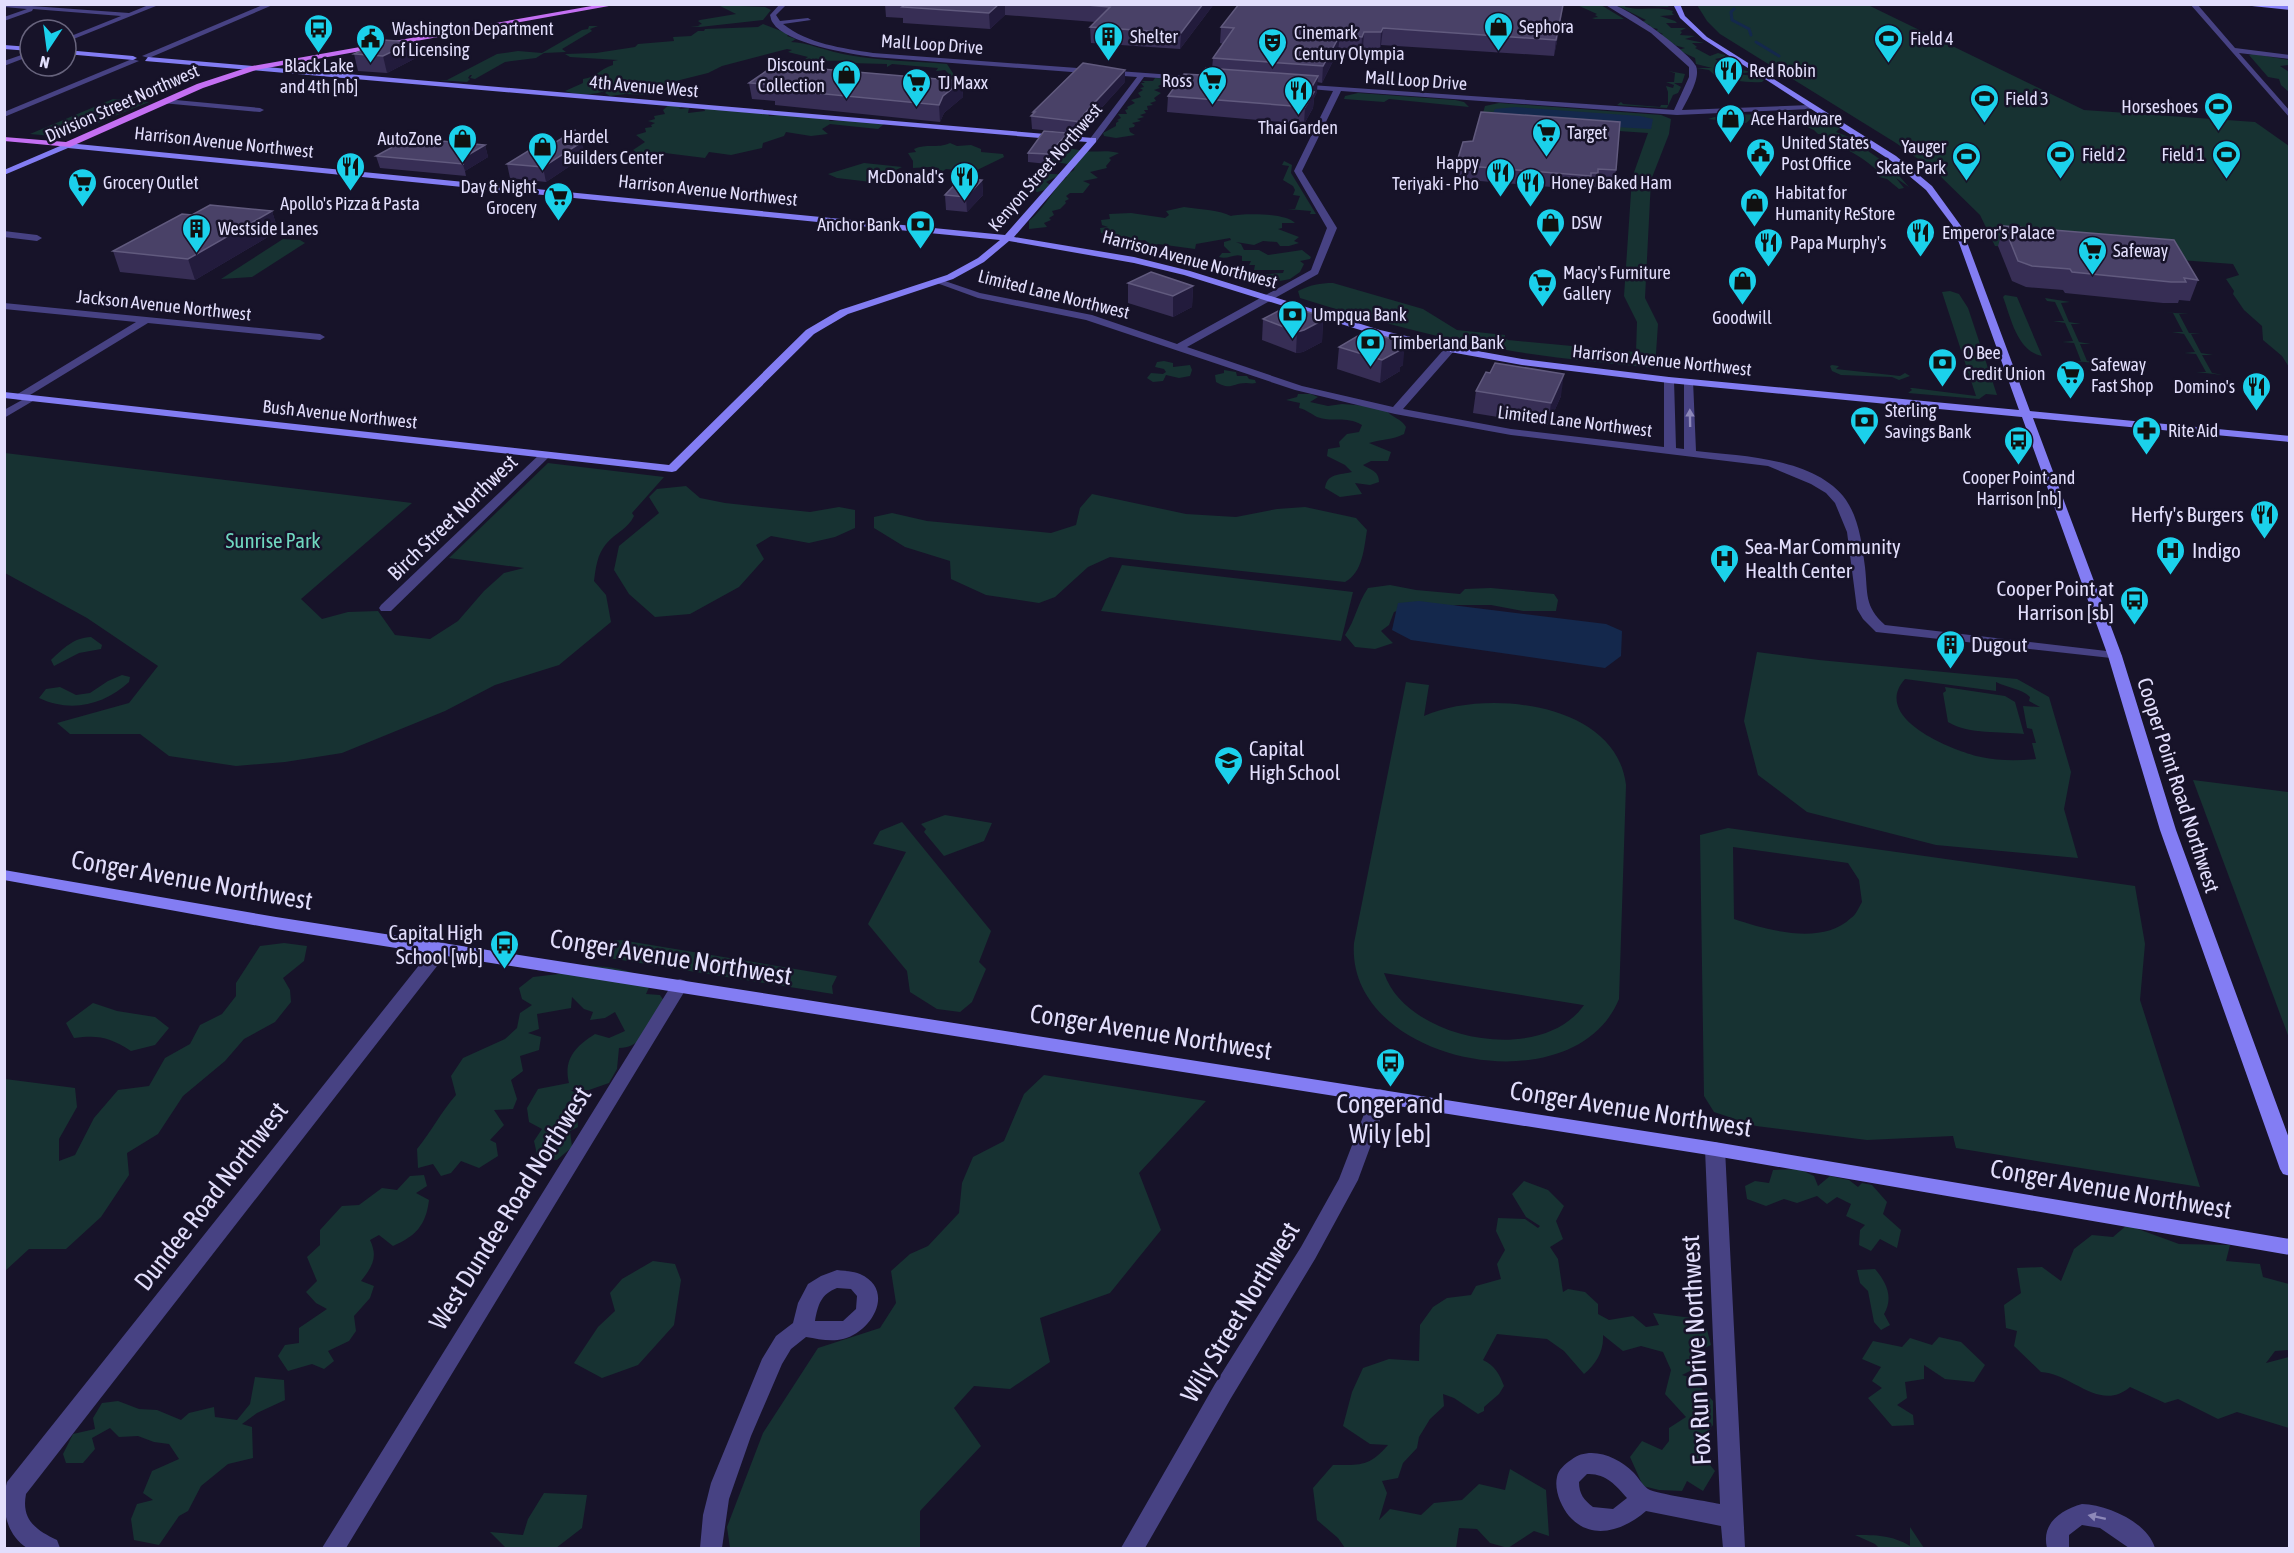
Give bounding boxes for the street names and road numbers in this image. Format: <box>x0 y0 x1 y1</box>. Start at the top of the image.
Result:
street label: Mall Loop Drive <box>880 30 984 58</box>
street label: Division Street Northwest <box>42 59 202 147</box>
street label: Mall Loop Drive <box>1364 66 1468 94</box>
street label: 4th Avenue West <box>589 71 699 101</box>
street label: Kenyon Street Northwest <box>984 99 1106 235</box>
street label: Harrison Avenue Northwest <box>133 122 315 162</box>
street label: Harrison Avenue Northwest <box>617 170 799 210</box>
street label: Harrison Avenue Northwest <box>1100 226 1280 292</box>
street label: Limited Lane Northwest <box>976 265 1132 323</box>
street label: Jackson Avenue Northwest <box>76 285 252 325</box>
street label: Harrison Avenue Northwest <box>1571 340 1753 380</box>
street label: Bush Avenue Northwest <box>262 395 418 433</box>
street label: Limited Lane Northwest <box>1497 401 1653 441</box>
street label: Birch Street Northwest <box>382 449 522 585</box>
street label: Cooper Point Road Northwest <box>2133 675 2225 895</box>
street label: Conger Avenue Northwest <box>69 844 315 916</box>
street label: Conger Avenue Northwest <box>548 923 794 991</box>
street label: Conger Avenue Northwest <box>1028 998 1274 1066</box>
street label: Conger Avenue Northwest <box>1508 1075 1754 1143</box>
street label: West Dundee Road Northwest <box>423 1081 597 1335</box>
street label: Dundee Road Northwest <box>128 1096 294 1296</box>
street label: Conger Avenue Northwest <box>1988 1153 2234 1225</box>
street label: Wily Street Northwest <box>1174 1216 1306 1408</box>
street label: Fox Run Drive Northwest <box>1675 1234 1717 1466</box>

